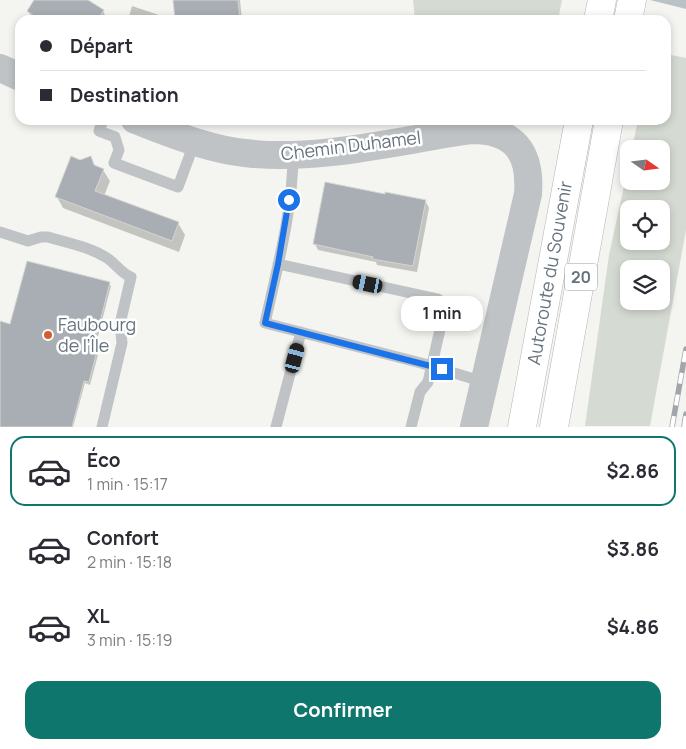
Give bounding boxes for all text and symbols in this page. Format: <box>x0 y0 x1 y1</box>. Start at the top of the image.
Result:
text: Départ <box>70 33 133 59</box>
text: Destination <box>70 82 179 108</box>
street label: Chemin Duhamel <box>279 125 422 166</box>
north arrow <box>620 140 670 190</box>
map controls <box>620 140 670 310</box>
street label: Autoroute du Souvenir <box>521 179 577 367</box>
route start <box>278 189 300 211</box>
button: locate <box>620 200 670 250</box>
button: layers <box>620 260 670 310</box>
road number: 20 <box>565 264 597 290</box>
car <box>351 274 384 294</box>
callout: 1 min <box>401 296 483 332</box>
text: 1 min <box>422 302 462 324</box>
place label: Faubourg de l’Île <box>58 312 136 357</box>
marker: Faubourg de l’Île <box>42 329 54 341</box>
car <box>283 342 306 374</box>
route end <box>431 358 453 380</box>
text: Éco <box>87 447 121 473</box>
icon: car <box>27 449 72 494</box>
text: $2.86 <box>607 458 659 484</box>
text: 1 min · 15:17 <box>87 473 168 495</box>
text: Confort <box>87 525 159 551</box>
icon: car <box>27 527 72 572</box>
text: $3.86 <box>607 536 659 562</box>
text: 2 min · 15:18 <box>87 551 172 573</box>
text: XL <box>87 603 110 629</box>
icon: car <box>27 605 72 650</box>
text: $4.86 <box>607 614 659 640</box>
text: 3 min · 15:19 <box>87 629 172 651</box>
button: Confirmer <box>25 681 661 739</box>

